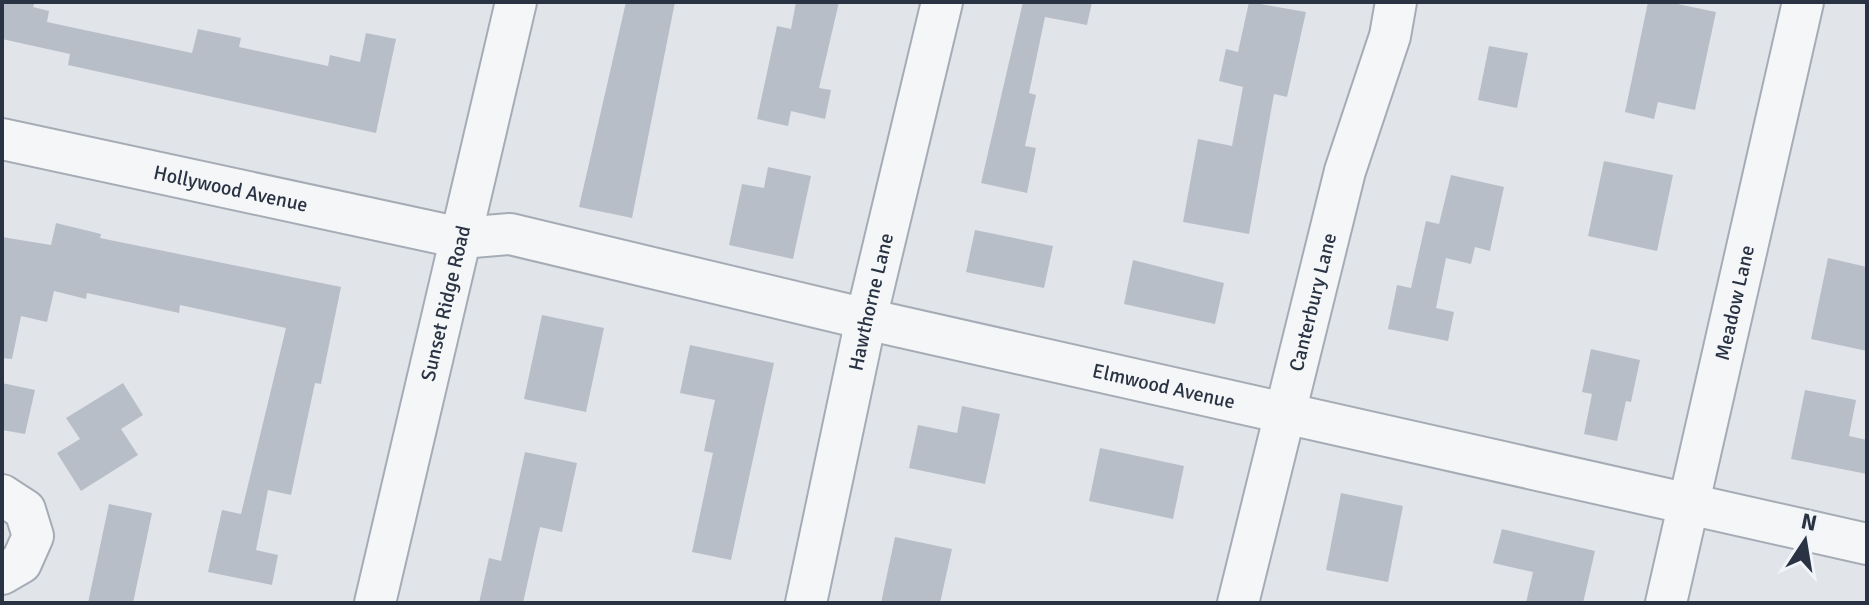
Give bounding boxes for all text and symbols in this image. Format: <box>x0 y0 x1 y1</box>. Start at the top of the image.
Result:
street label: Hollywood Avenue <box>151 160 310 217</box>
street label: Sunset Ridge Road <box>415 223 476 383</box>
street label: Canterbury Lane <box>1283 230 1342 374</box>
street label: Hawthorne Lane <box>843 231 899 373</box>
street label: Meadow Lane <box>1709 243 1760 363</box>
street label: Elmwood Avenue <box>1090 358 1238 414</box>
north arrow <box>1765 501 1845 581</box>
text: N <box>1799 507 1819 537</box>

